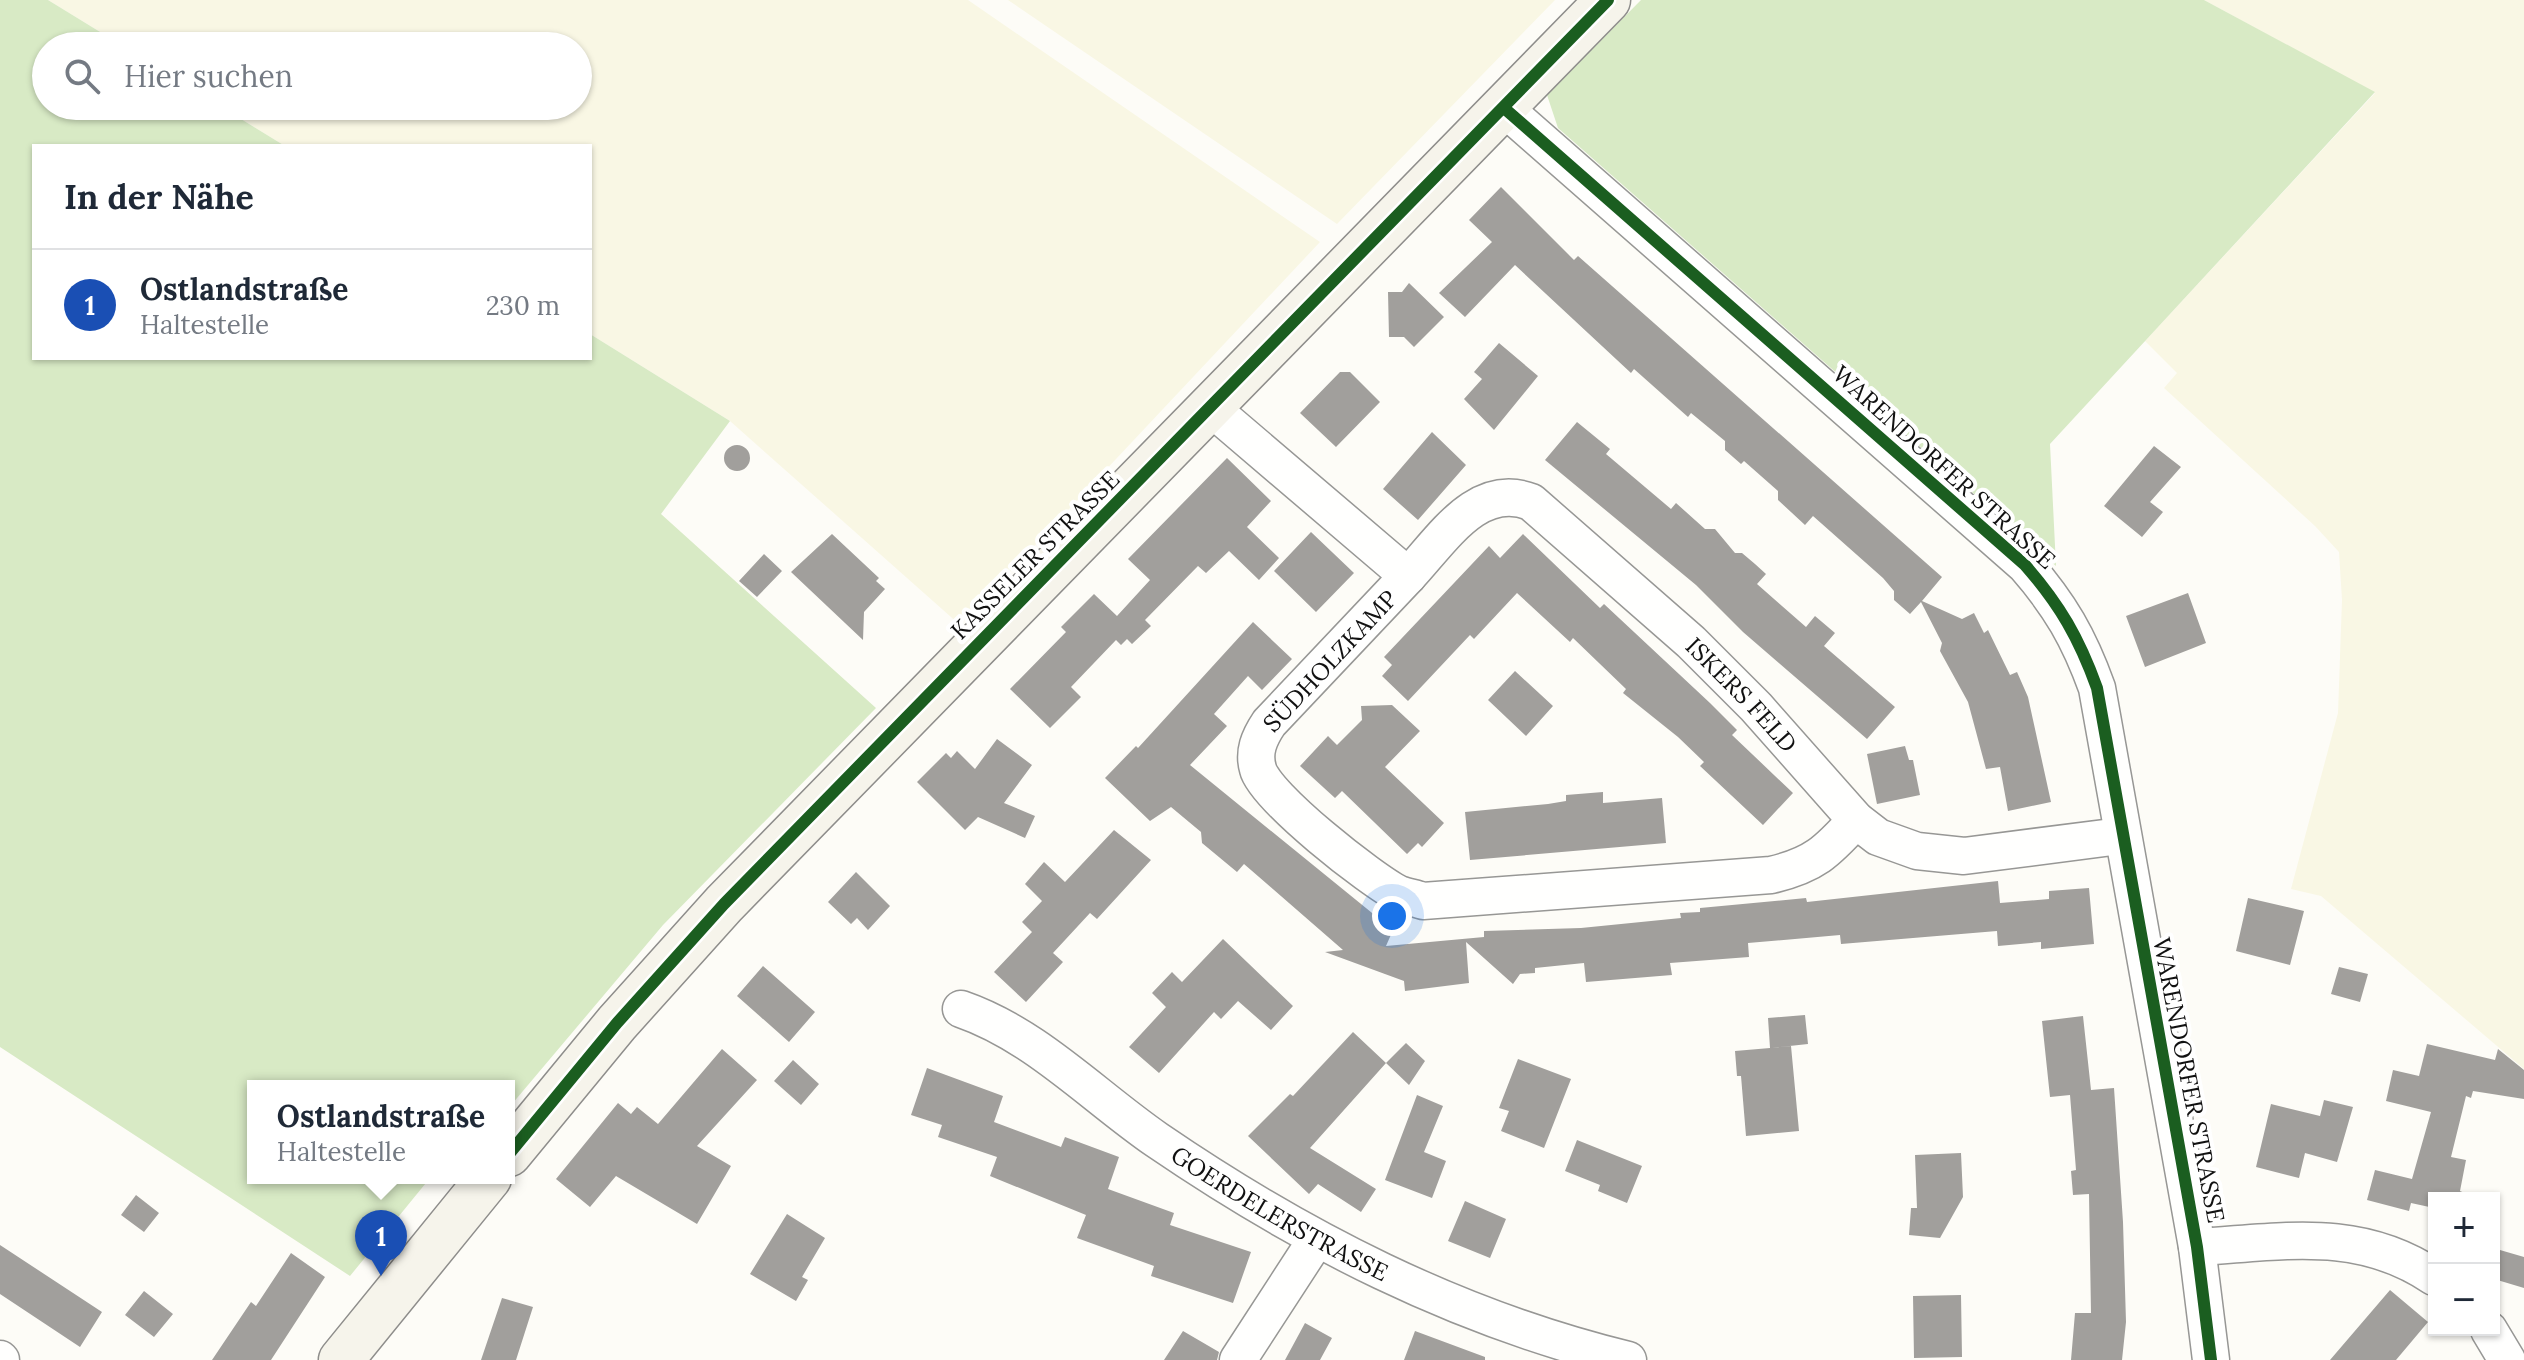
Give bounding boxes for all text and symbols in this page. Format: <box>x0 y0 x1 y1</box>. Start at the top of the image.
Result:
search box <box>32 32 592 120</box>
icon: search <box>60 54 104 98</box>
text: Hier suchen <box>124 57 293 95</box>
text: In der Nähe <box>64 175 254 218</box>
text: Ostlandstraße <box>140 270 348 308</box>
text: 1 <box>85 289 95 322</box>
text: 230 m <box>486 289 560 322</box>
text: Haltestelle <box>140 308 269 341</box>
street label: WARENDORFER STRASSE <box>1826 359 2062 575</box>
street label: KASSELER STRASSE <box>944 464 1126 646</box>
street label: SÜDHOLZKAMP <box>1256 583 1404 739</box>
street label: ISKERS FELD <box>1679 630 1804 759</box>
your location <box>1372 896 1412 936</box>
street label: WARENDORFER STRASSE <box>2146 935 2232 1225</box>
popup <box>247 1080 515 1184</box>
text: Ostlandstraße <box>277 1097 485 1135</box>
text: Haltestelle <box>277 1135 406 1168</box>
street label: GOERDELERSTRASSE <box>1165 1139 1394 1288</box>
map controls <box>2428 1192 2500 1336</box>
button: + <box>2428 1192 2500 1264</box>
pin: 1 <box>355 1210 407 1276</box>
button: − <box>2428 1264 2500 1336</box>

